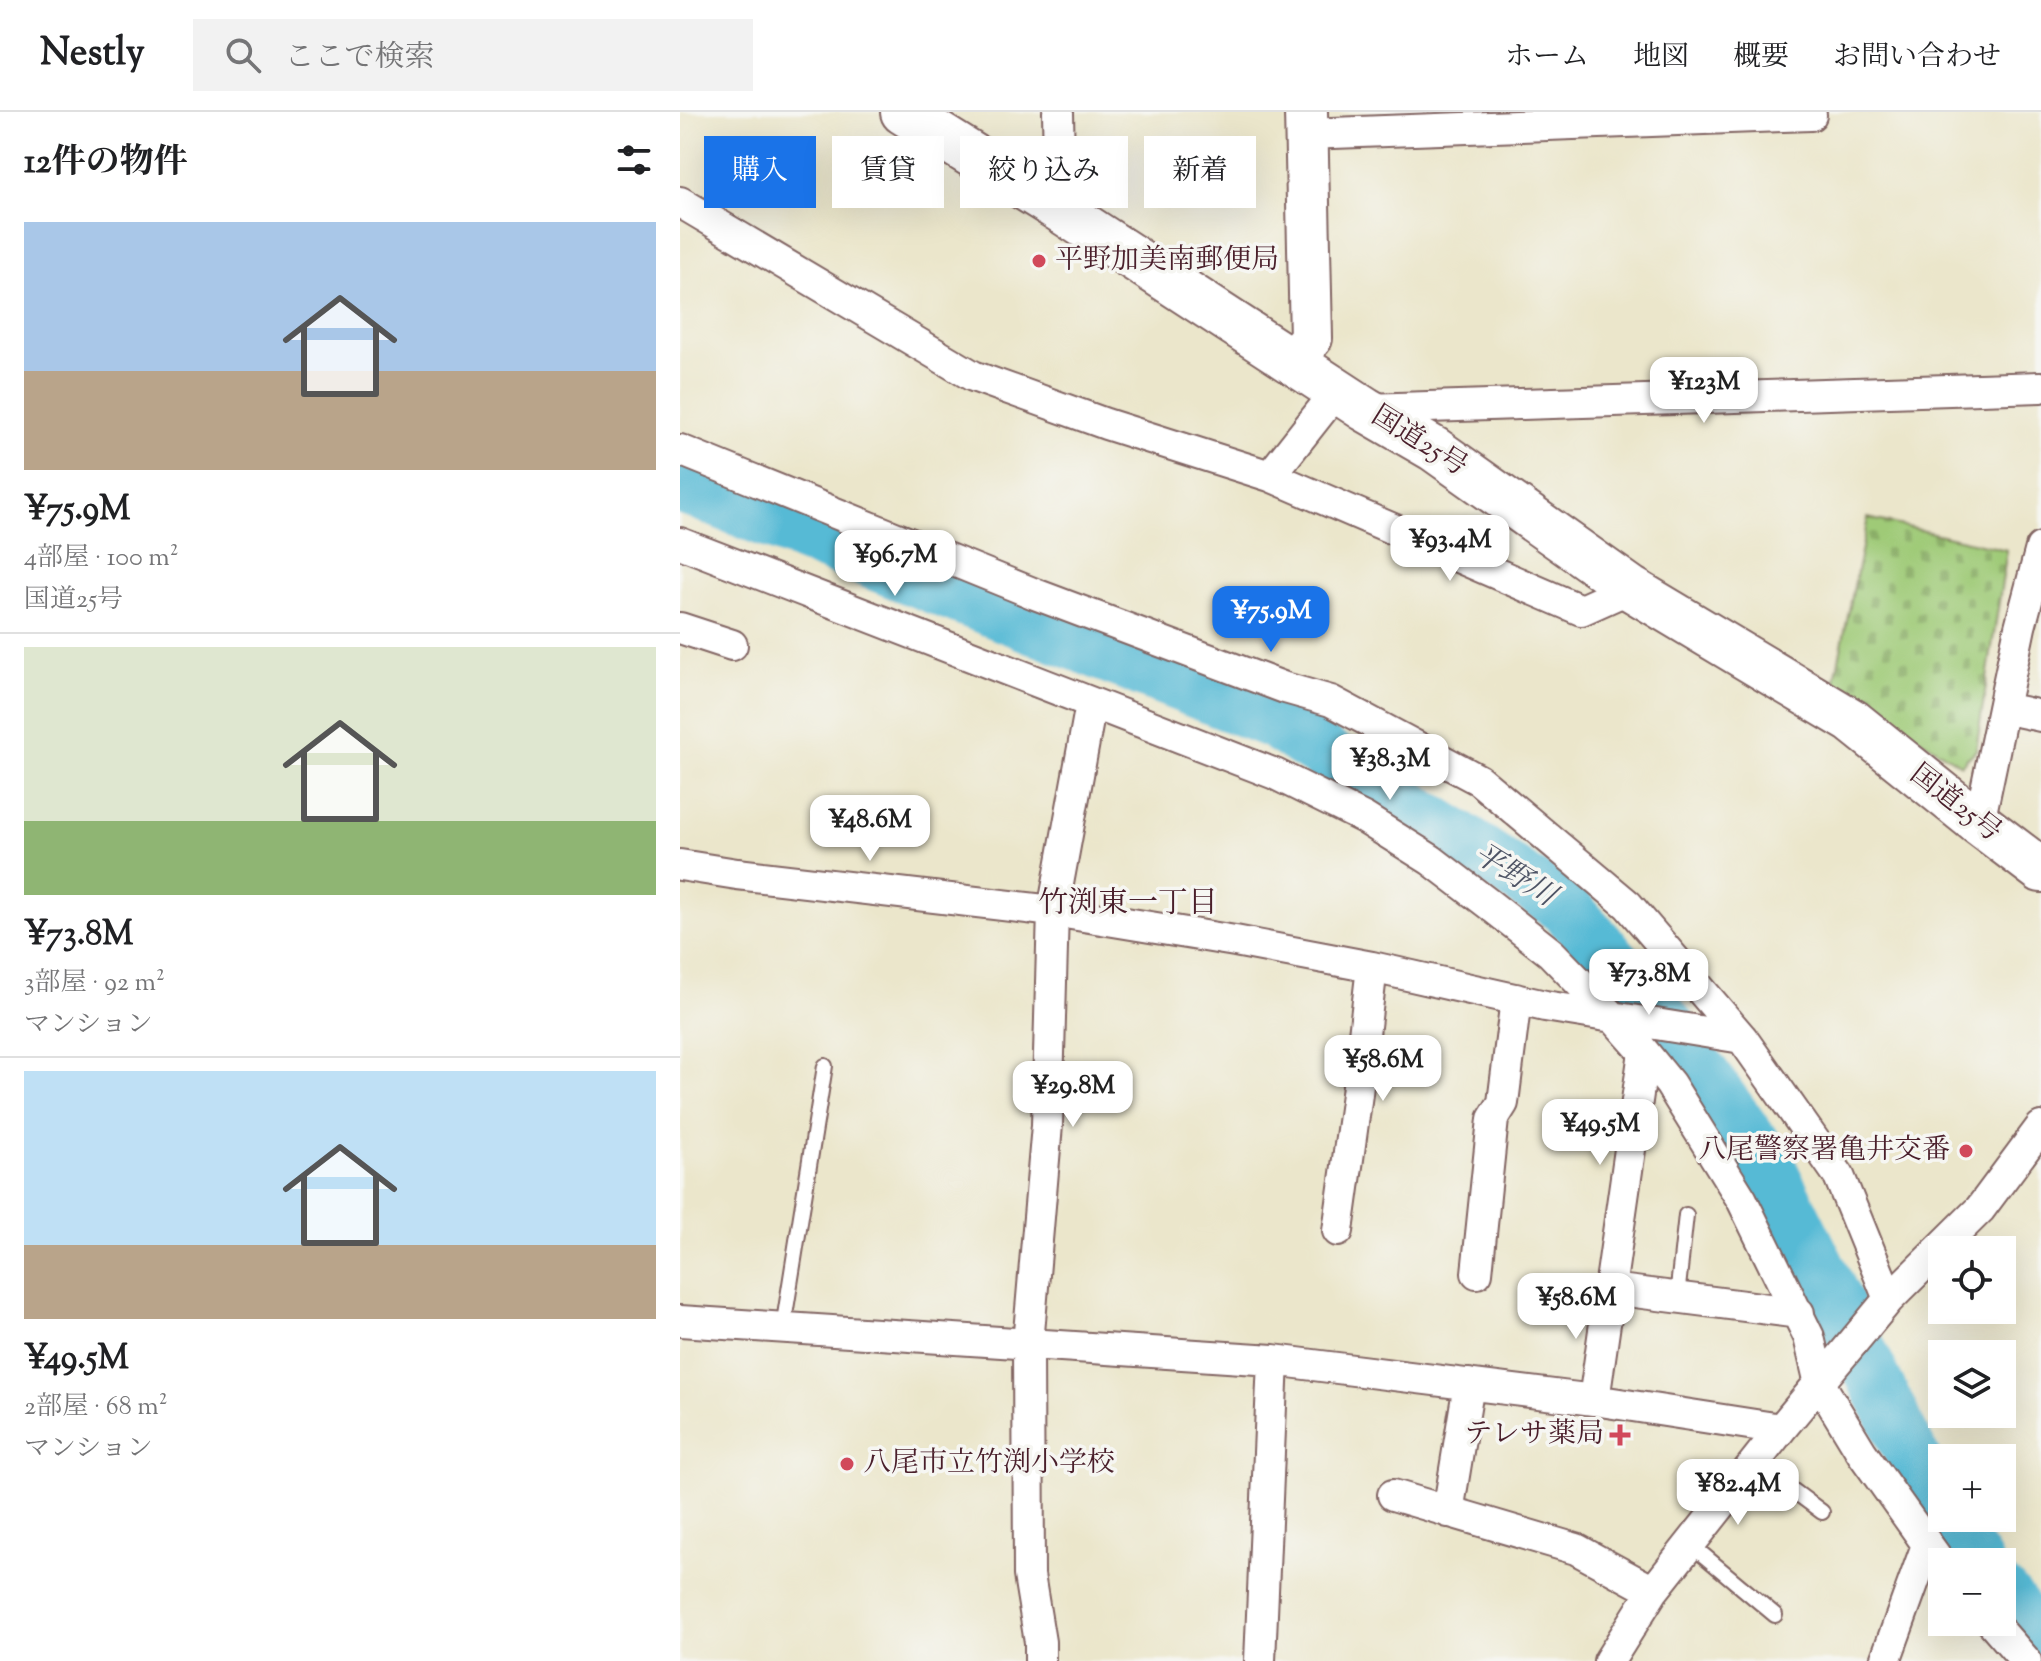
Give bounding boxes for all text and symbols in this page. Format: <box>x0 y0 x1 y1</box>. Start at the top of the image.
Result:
search box <box>193 19 753 91</box>
text: Nestly <box>40 28 145 82</box>
icon: search <box>221 33 265 77</box>
text: ここで検索 <box>285 37 435 80</box>
text: ホーム <box>1505 38 1589 78</box>
text: 地図 <box>1633 38 1689 78</box>
text: 概要 <box>1733 38 1789 78</box>
text: お問い合わせ <box>1833 38 2001 78</box>
chip: 購入 <box>704 136 816 208</box>
chip: 賃貸 <box>832 136 944 208</box>
chip: 絞り込み <box>960 136 1128 208</box>
chip: 新着 <box>1144 136 1256 208</box>
icon: filters <box>612 138 656 182</box>
text: 12件の物件 <box>24 139 187 188</box>
place label: 平野加美南郵便局 <box>1055 241 1279 281</box>
marker: 平野加美南郵便局 <box>1030 252 1048 270</box>
icon: home <box>268 274 412 418</box>
pin: ¥123M <box>1648 357 1760 425</box>
text: ¥123M <box>1668 364 1740 401</box>
street label: 国道25号 <box>1363 397 1475 487</box>
text: ¥75.9M <box>24 486 130 535</box>
pin: ¥93.4M <box>1385 515 1515 583</box>
text: ¥93.4M <box>1408 522 1492 559</box>
pin: ¥96.7M <box>830 530 960 598</box>
text: ¥96.7M <box>853 537 937 574</box>
text: 4部屋 · 100 m² <box>24 540 179 577</box>
text: 国道25号 <box>24 582 123 619</box>
pin: ¥75.9M <box>1206 586 1336 654</box>
text: ¥75.9M <box>1230 593 1312 630</box>
icon: home <box>268 699 412 843</box>
pin: ¥38.3M <box>1325 734 1455 802</box>
text: ¥38.3M <box>1350 741 1430 778</box>
street label: 国道25号 <box>1901 755 2009 853</box>
pin: ¥48.6M <box>805 795 935 863</box>
text: ¥48.6M <box>828 802 912 839</box>
water label: 平野川 <box>1464 834 1566 920</box>
district label: 竹渕東一丁目 <box>1038 883 1218 926</box>
text: ¥73.8M <box>24 911 133 960</box>
pin: ¥73.8M <box>1584 949 1714 1017</box>
text: ¥73.8M <box>1607 956 1691 993</box>
text: 3部屋 · 92 m² <box>24 965 165 1002</box>
text: マンション <box>24 1007 153 1044</box>
pin: ¥58.6M <box>1318 1035 1448 1103</box>
text: ¥58.6M <box>1342 1042 1424 1079</box>
pin: ¥29.8M <box>1008 1061 1138 1129</box>
text: ¥29.8M <box>1031 1068 1115 1105</box>
pin: ¥49.5M <box>1535 1099 1665 1167</box>
text: ¥49.5M <box>1560 1106 1640 1143</box>
icon: home <box>268 1123 412 1267</box>
place label: 八尾警察署亀井交番 <box>1698 1131 1950 1171</box>
marker: 八尾警察署亀井交番 <box>1957 1142 1975 1160</box>
map controls <box>1928 1236 2016 1636</box>
button: locate <box>1928 1236 2016 1324</box>
pin: ¥58.6M <box>1511 1273 1641 1341</box>
text: ¥58.6M <box>1535 1280 1617 1317</box>
text: ¥49.5M <box>24 1335 129 1384</box>
button: layers <box>1928 1340 2016 1428</box>
text: 2部屋 · 68 m² <box>24 1389 168 1426</box>
place label: テレサ薬局 <box>1465 1415 1604 1455</box>
marker: テレサ薬局 <box>1611 1426 1629 1444</box>
text: マンション <box>24 1431 153 1468</box>
place label: 八尾市立竹渕小学校 <box>863 1444 1115 1484</box>
button: + <box>1928 1444 2016 1532</box>
marker: 八尾市立竹渕小学校 <box>838 1455 856 1473</box>
pin: ¥82.4M <box>1673 1459 1803 1527</box>
text: ¥82.4M <box>1695 1466 1781 1503</box>
button: − <box>1928 1548 2016 1636</box>

